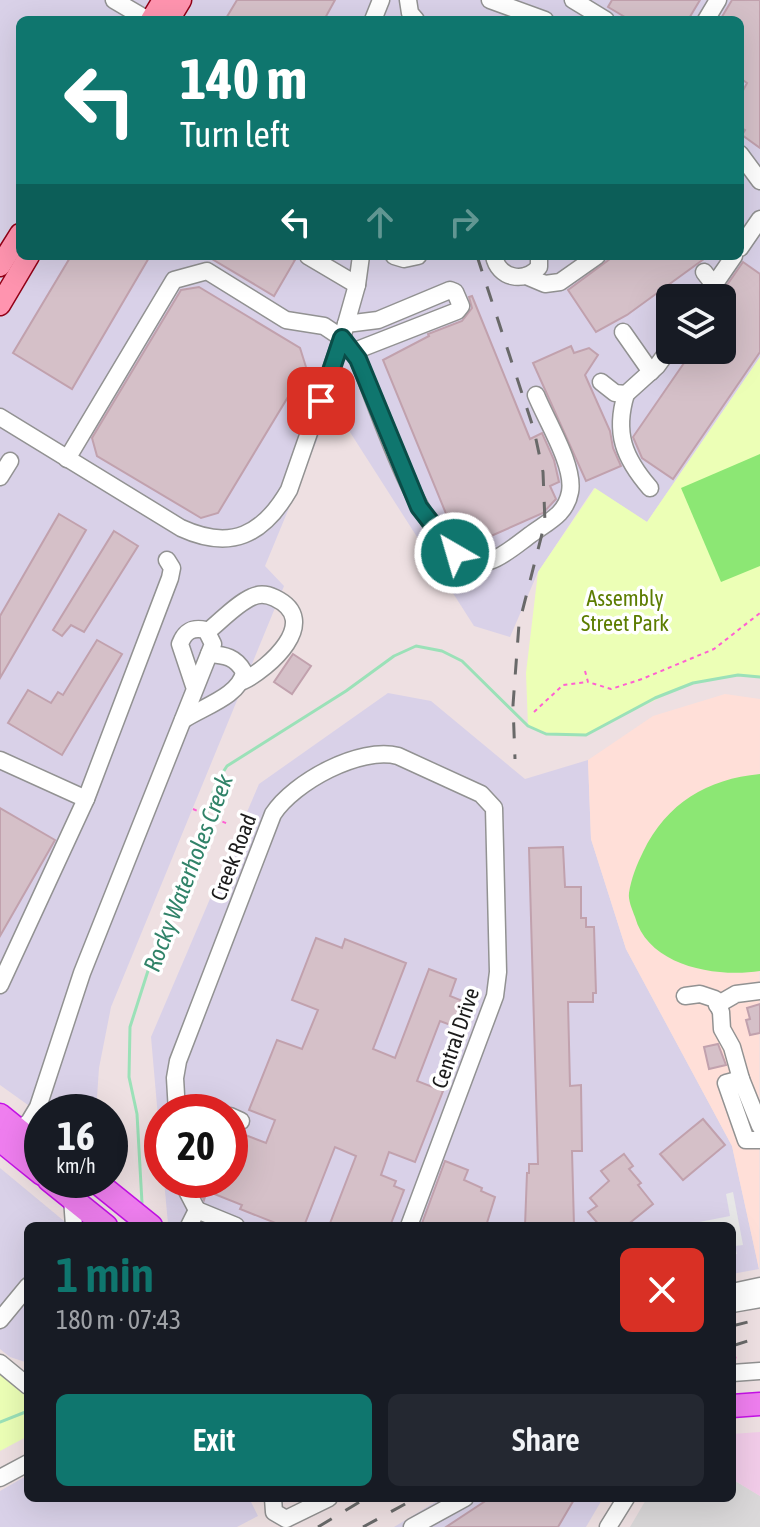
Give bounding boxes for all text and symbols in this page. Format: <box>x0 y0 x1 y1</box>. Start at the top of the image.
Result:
text: 140 m <box>180 47 307 111</box>
icon: left <box>48 48 152 152</box>
text: Turn left <box>180 113 290 155</box>
icon: left <box>274 200 318 244</box>
icon: ahead <box>358 200 402 244</box>
icon: right <box>442 200 486 244</box>
map controls <box>656 284 736 364</box>
button: layers <box>656 284 736 364</box>
pin <box>287 367 355 435</box>
icon: arrive <box>299 379 343 423</box>
position arrow <box>413 511 497 595</box>
park label: Assembly Street Park <box>581 585 669 636</box>
water label: Rocky Waterholes Creek <box>138 770 238 975</box>
street label: Creek Road <box>205 810 261 904</box>
street label: Central Drive <box>426 984 484 1092</box>
speed limit sign: 20 <box>144 1094 248 1198</box>
text: 16 <box>57 1113 95 1158</box>
text: km/h <box>56 1154 96 1177</box>
text: 1 min <box>56 1247 154 1302</box>
button: close <box>620 1248 704 1332</box>
text: 180 m · 07:43 <box>56 1305 181 1335</box>
button: Exit <box>56 1394 372 1486</box>
button: Share <box>388 1394 704 1486</box>

